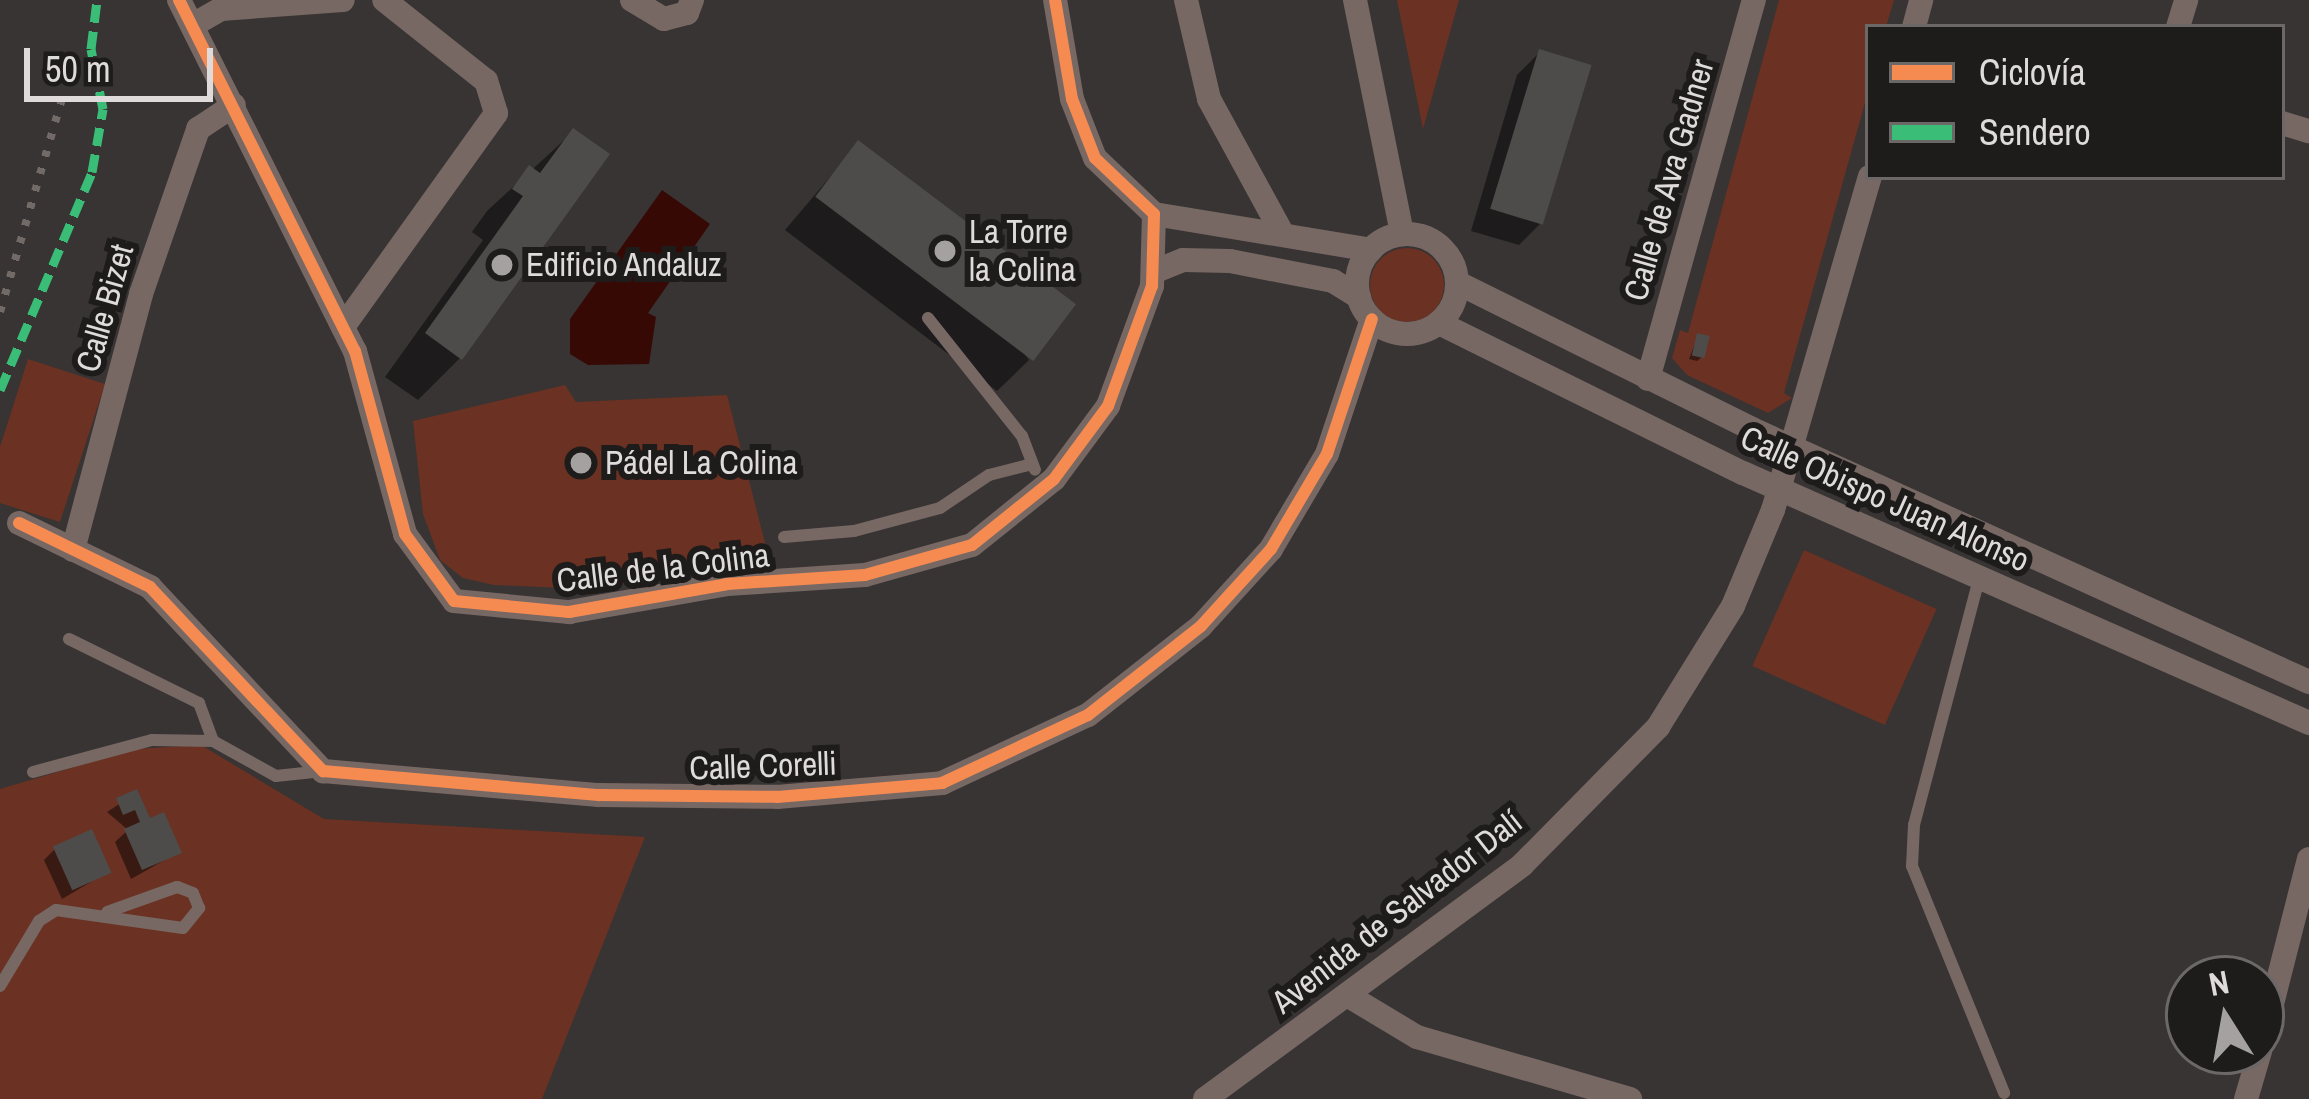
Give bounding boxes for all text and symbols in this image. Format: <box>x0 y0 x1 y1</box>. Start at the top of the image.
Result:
scale bar <box>30 24 219 98</box>
legend <box>1865 24 2285 180</box>
text: 50 m <box>45 45 111 93</box>
text: Ciclovía <box>1979 48 2086 96</box>
street label: Calle de Ava Gadner <box>1615 54 1723 306</box>
text: Sendero <box>1979 108 2091 156</box>
place label: La Torre la Colina <box>969 212 1076 290</box>
marker: La Torre la Colina <box>932 238 958 264</box>
street label: Calle Bizet <box>68 240 142 376</box>
place label: Edificio Andaluz <box>526 245 723 285</box>
marker: Edificio Andaluz <box>489 252 515 278</box>
street label: Calle Obispo Juan Alonso <box>1734 417 2036 581</box>
place label: Pádel La Colina <box>605 443 798 483</box>
marker: Pádel La Colina <box>568 450 594 476</box>
street label: Calle de la Colina <box>555 535 771 601</box>
street label: Calle Corelli <box>689 744 837 788</box>
street label: Avenida de Salvador Dalí <box>1264 802 1530 1022</box>
north arrow <box>2165 955 2285 1075</box>
text: N <box>2205 959 2232 1006</box>

